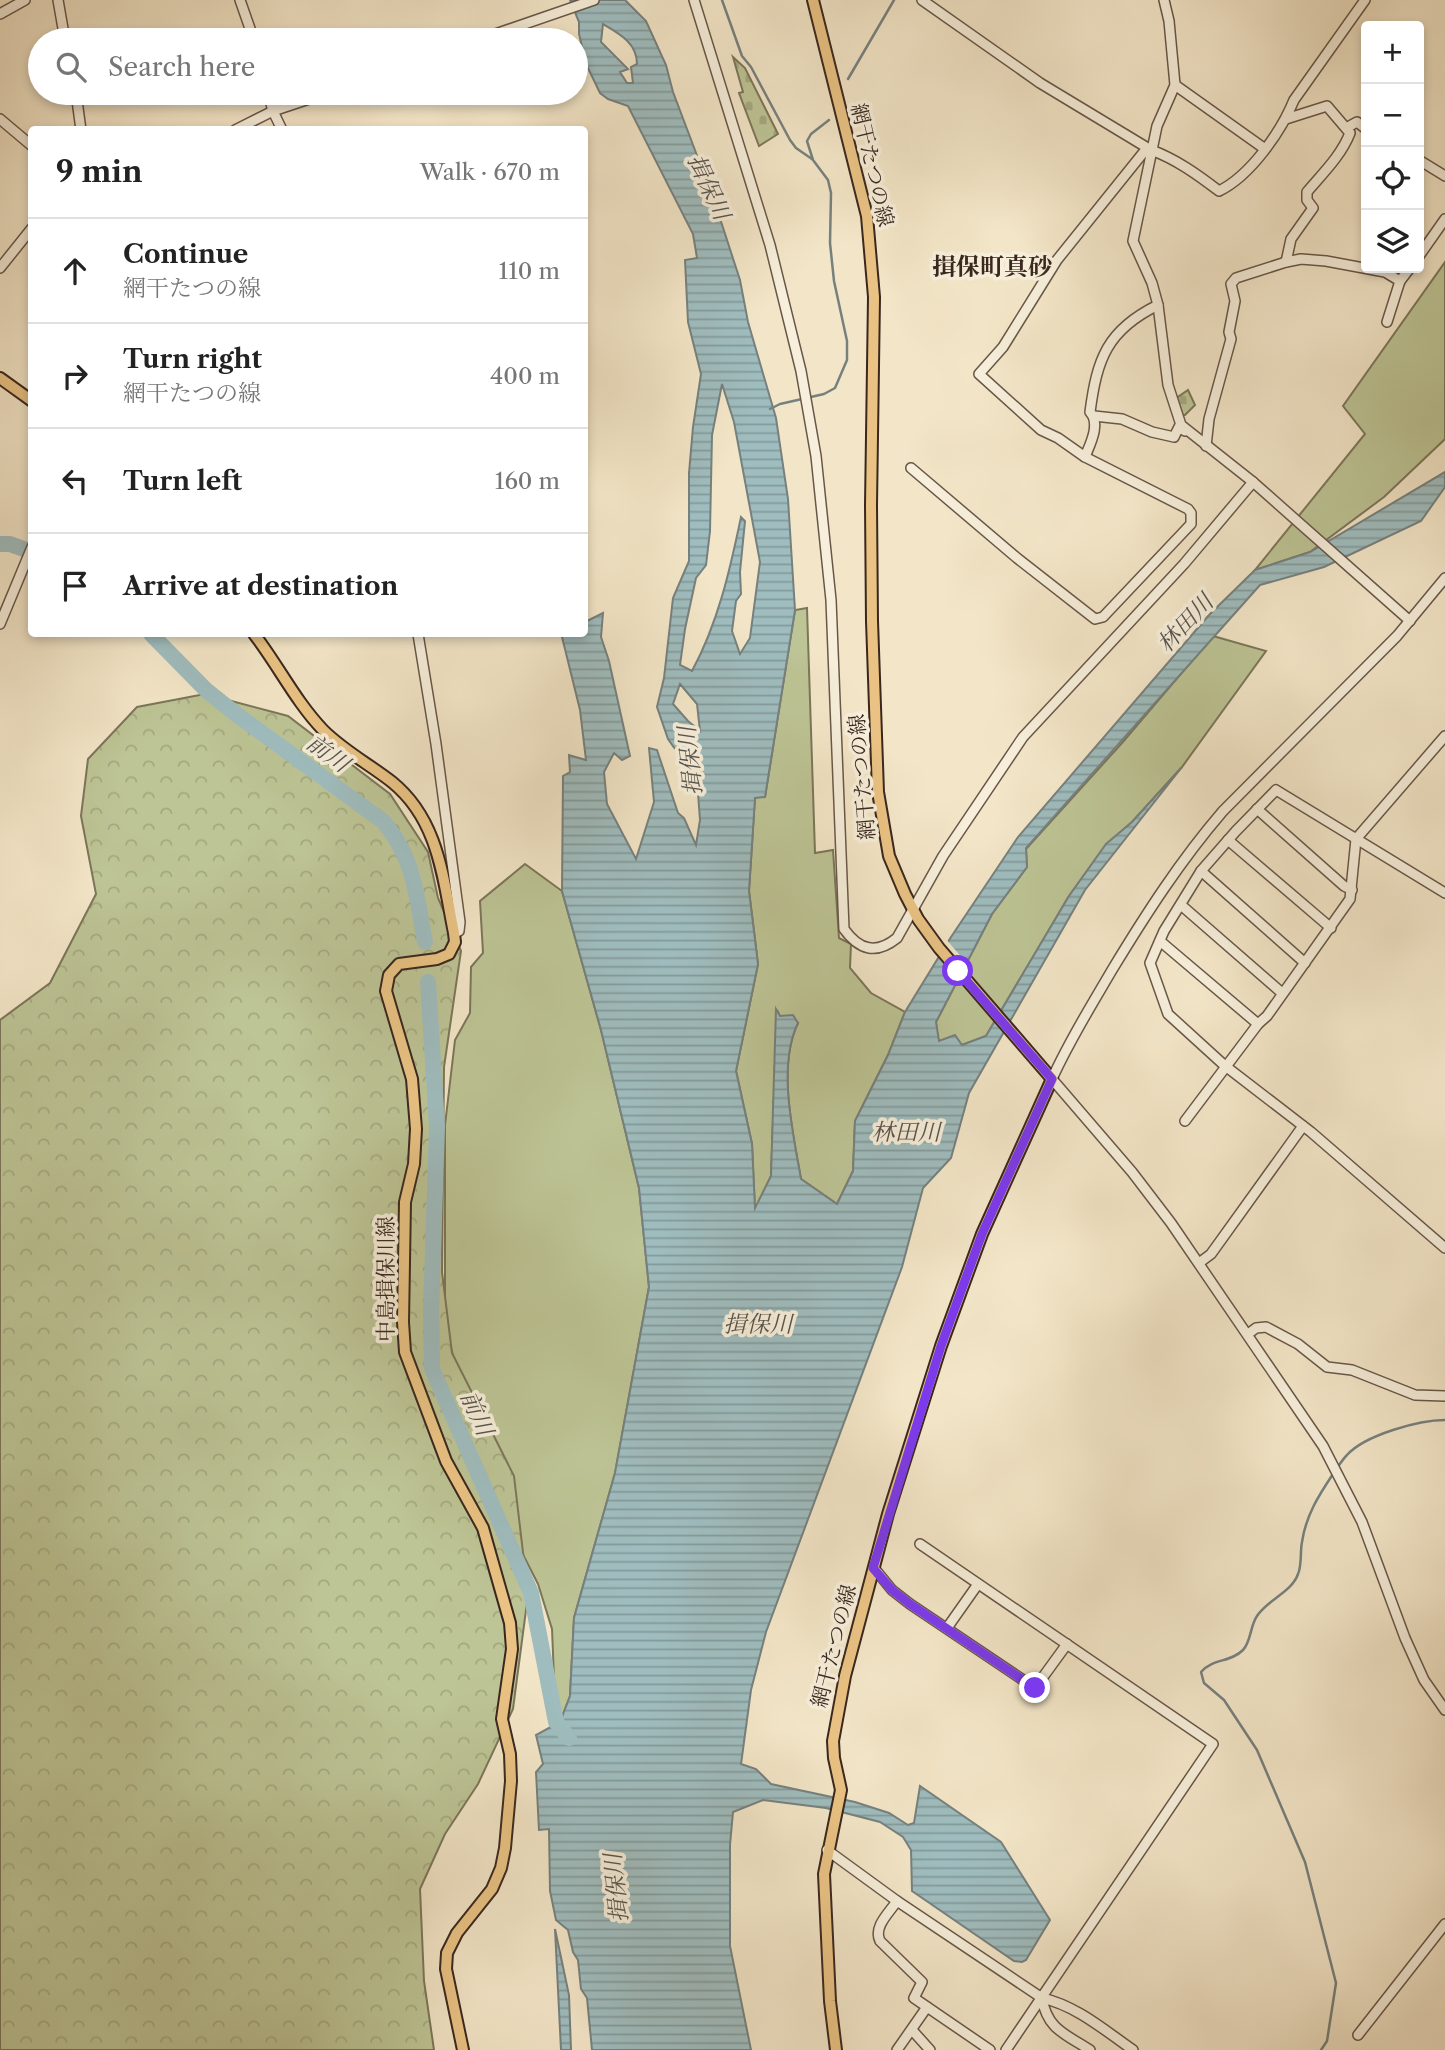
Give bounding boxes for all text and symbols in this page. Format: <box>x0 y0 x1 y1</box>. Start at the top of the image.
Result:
map controls <box>1361 21 1424 273</box>
button: + <box>1361 21 1424 84</box>
search box <box>28 28 588 105</box>
icon: search <box>52 48 90 86</box>
text: Search here <box>108 51 255 83</box>
button: − <box>1361 84 1424 147</box>
street label: 網干たつの線 <box>846 101 899 229</box>
button: locate <box>1361 147 1424 210</box>
water label: 揖保川 <box>682 150 738 227</box>
text: 9 min <box>56 153 143 190</box>
text: Walk · 670 m <box>420 158 560 186</box>
button: layers <box>1361 210 1424 273</box>
text: Continue <box>123 238 248 270</box>
icon: ahead <box>56 252 94 290</box>
district label: 揖保町真砂 <box>932 252 1052 281</box>
text: 110 m <box>499 257 560 285</box>
text: 網干たつの線 <box>123 274 261 302</box>
text: Turn right <box>123 343 262 375</box>
icon: right <box>56 357 94 395</box>
text: 400 m <box>490 362 560 390</box>
text: 網干たつの線 <box>123 379 261 407</box>
icon: left <box>56 462 94 500</box>
text: Turn left <box>123 465 242 497</box>
text: 160 m <box>495 467 560 495</box>
icon: arrive <box>56 567 94 605</box>
text: Arrive at destination <box>123 570 398 602</box>
water label: 林田川 <box>1151 586 1221 658</box>
street label: 網干たつの線 <box>844 713 879 841</box>
water label: 揖保川 <box>672 722 708 797</box>
water label: 前川 <box>301 728 357 780</box>
route start <box>942 955 973 986</box>
water label: 林田川 <box>872 1118 944 1146</box>
street label: 中島揖保川線 <box>373 1216 398 1342</box>
water label: 揖保川 <box>724 1310 796 1338</box>
water label: 前川 <box>455 1386 500 1442</box>
street label: 網干たつの線 <box>806 1582 861 1710</box>
route end <box>1019 1672 1050 1703</box>
water label: 揖保川 <box>598 1849 634 1924</box>

